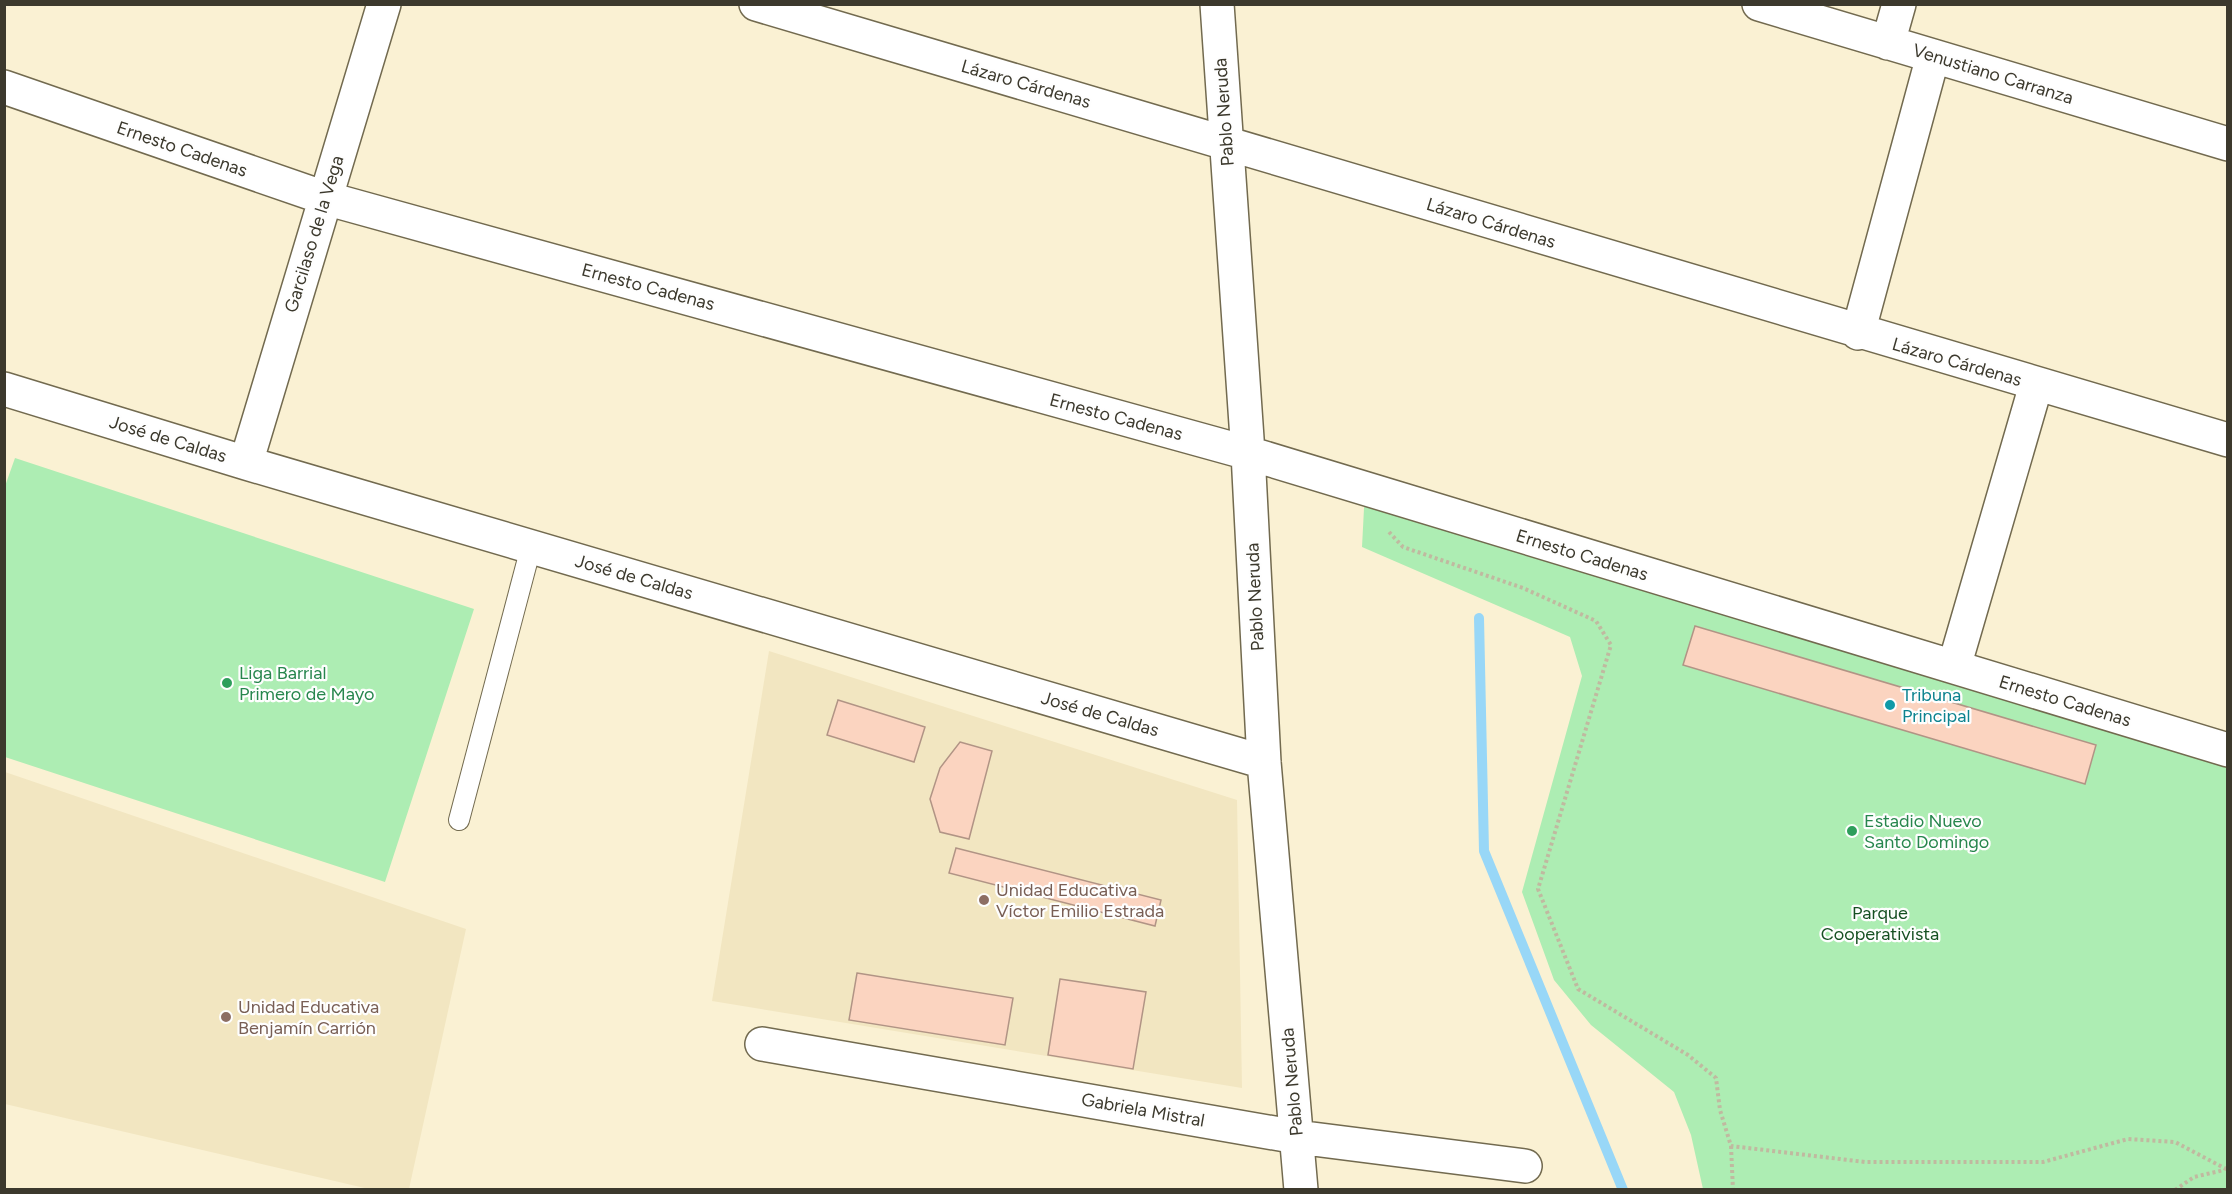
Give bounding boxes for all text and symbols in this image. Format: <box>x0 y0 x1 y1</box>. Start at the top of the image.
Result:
street label: Venustiano Carranza <box>1910 39 2076 109</box>
street label: Lázaro Cárdenas <box>959 55 1093 113</box>
street label: Pablo Neruda <box>1209 57 1239 167</box>
street label: Ernesto Cadenas <box>114 116 250 182</box>
street label: Garcilaso de la Vega <box>280 153 348 315</box>
street label: Lázaro Cárdenas <box>1424 193 1558 253</box>
street label: Ernesto Cadenas <box>579 259 717 315</box>
street label: Lázaro Cárdenas <box>1890 333 2024 391</box>
street label: Ernesto Cadenas <box>1047 389 1185 445</box>
street label: José de Caldas <box>107 411 229 467</box>
street label: Ernesto Cadenas <box>1513 524 1651 586</box>
street label: Pablo Neruda <box>1241 542 1269 652</box>
street label: José de Caldas <box>573 550 695 604</box>
place label: Liga Barrial Primero de Mayo <box>239 662 375 705</box>
street label: Ernesto Cadenas <box>1996 670 2134 732</box>
marker: Liga Barrial Primero de Mayo <box>220 676 234 690</box>
place label: Tribuna Principal <box>1902 684 1970 727</box>
street label: José de Caldas <box>1039 687 1161 741</box>
marker: Tribuna Principal <box>1883 698 1897 712</box>
place label: Estadio Nuevo Santo Domingo <box>1864 810 1989 853</box>
marker: Estadio Nuevo Santo Domingo <box>1845 824 1859 838</box>
place label: Unidad Educativa Víctor Emilio Estrada <box>996 879 1164 922</box>
marker: Unidad Educativa Víctor Emilio Estrada <box>977 893 991 907</box>
park label: Parque Cooperativista <box>1821 902 1939 945</box>
place label: Unidad Educativa Benjamín Carrión <box>238 996 379 1039</box>
marker: Unidad Educativa Benjamín Carrión <box>219 1010 233 1024</box>
street label: Pablo Neruda <box>1276 1027 1308 1137</box>
street label: Gabriela Mistral <box>1080 1088 1206 1132</box>

